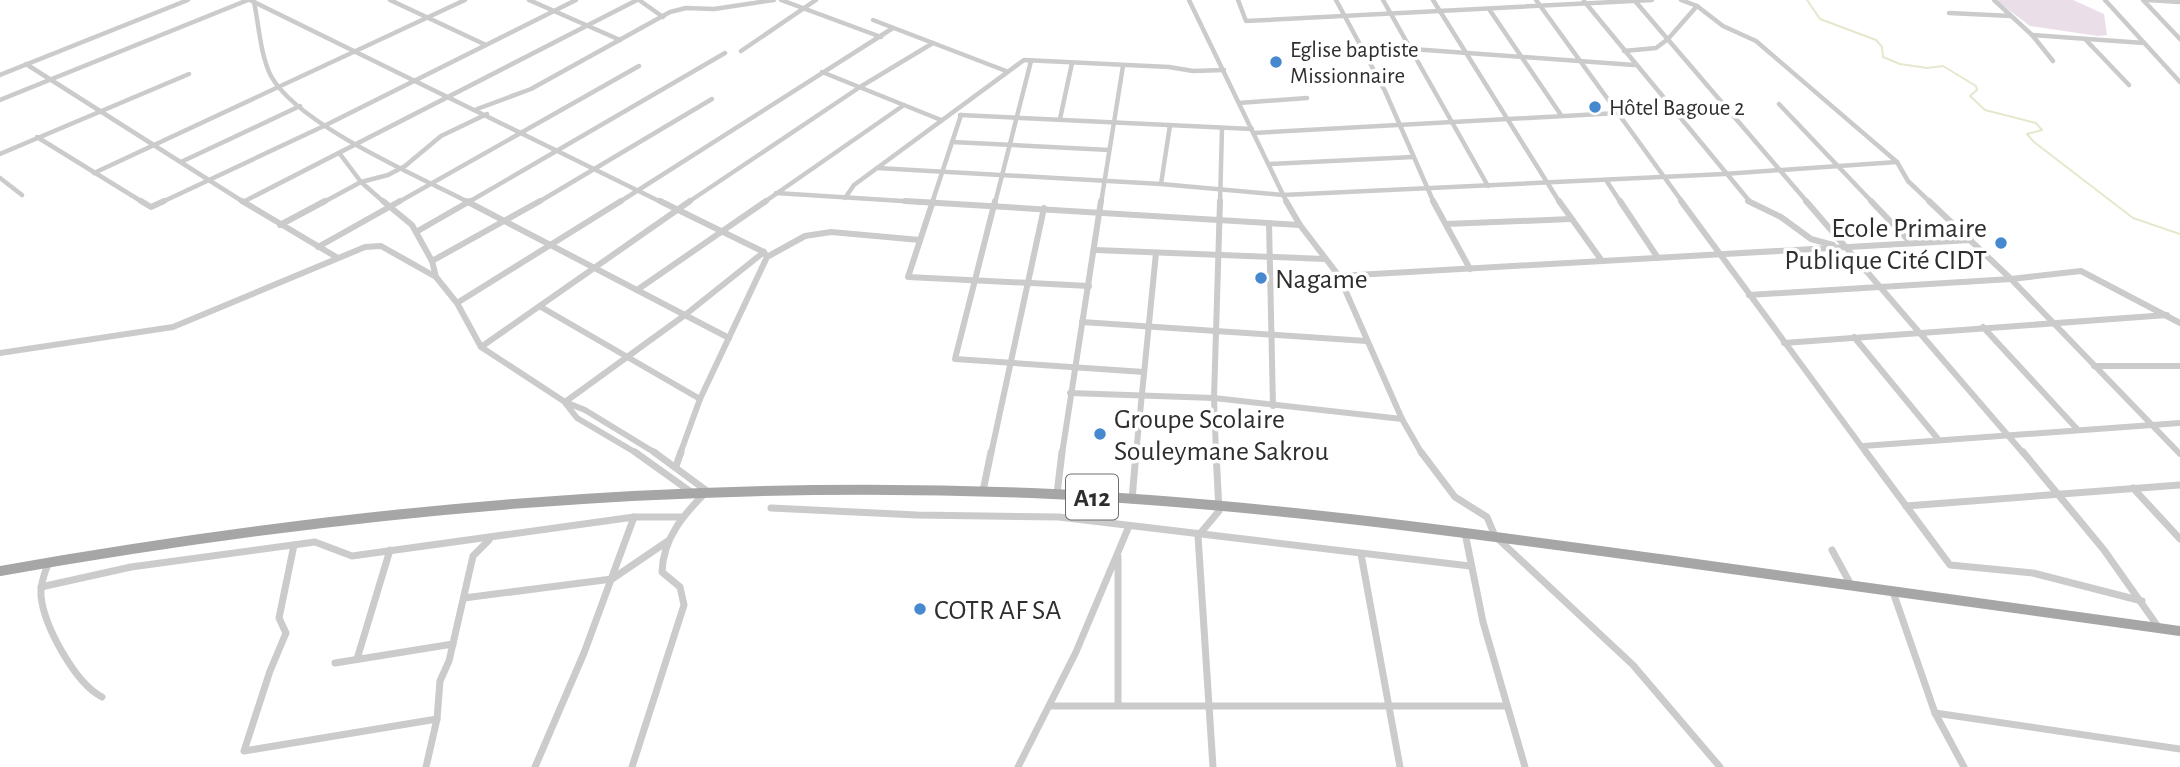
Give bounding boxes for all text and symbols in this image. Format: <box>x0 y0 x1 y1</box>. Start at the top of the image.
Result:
place label: Eglise baptiste Missionnaire <box>1290 39 1419 88</box>
marker: Eglise baptiste Missionnaire <box>1268 54 1284 70</box>
place label: Hôtel Bagoue 2 <box>1609 97 1745 120</box>
marker: Hôtel Bagoue 2 <box>1587 99 1603 115</box>
place label: Ecole Primaire Publique Cité CIDT <box>1784 215 1987 275</box>
marker: Ecole Primaire Publique Cité CIDT <box>1993 235 2009 251</box>
place label: Nagame <box>1275 266 1368 294</box>
marker: Nagame <box>1253 270 1269 286</box>
place label: Groupe Scolaire Souleymane Sakrou <box>1114 406 1329 466</box>
marker: Groupe Scolaire Souleymane Sakrou <box>1092 426 1108 442</box>
road number: A12 <box>1066 475 1118 520</box>
place label: COTR AF SA <box>934 597 1061 625</box>
marker: COTR AF SA <box>912 601 928 617</box>

